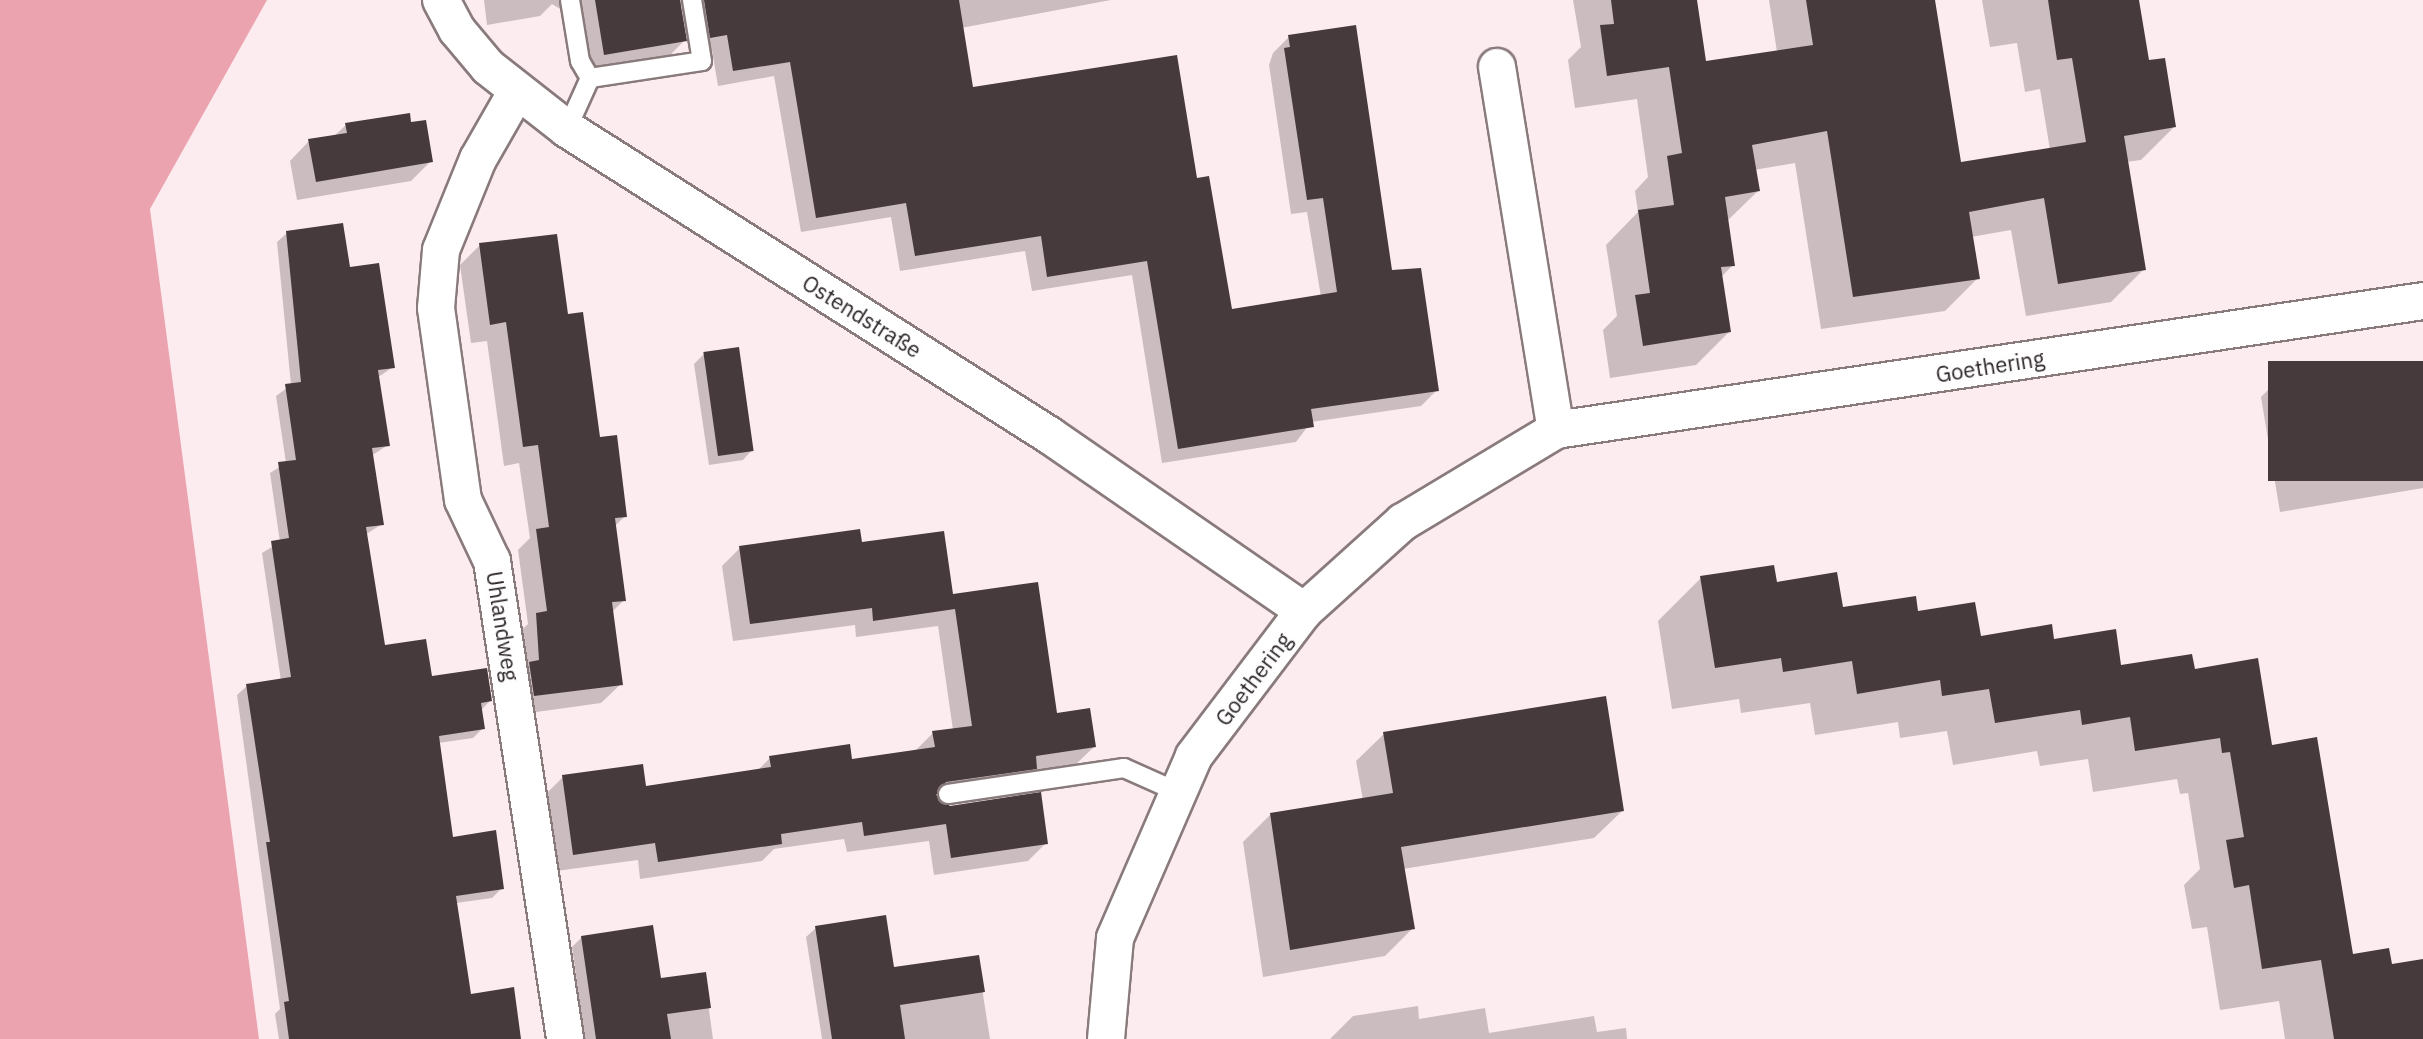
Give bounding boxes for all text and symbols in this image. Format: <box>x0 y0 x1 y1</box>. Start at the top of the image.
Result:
street label: Ostendstraße <box>798 269 926 363</box>
street label: Goethering <box>1934 344 2046 388</box>
street label: Uhlandweg <box>481 569 525 683</box>
street label: Goethering <box>1209 627 1297 731</box>

